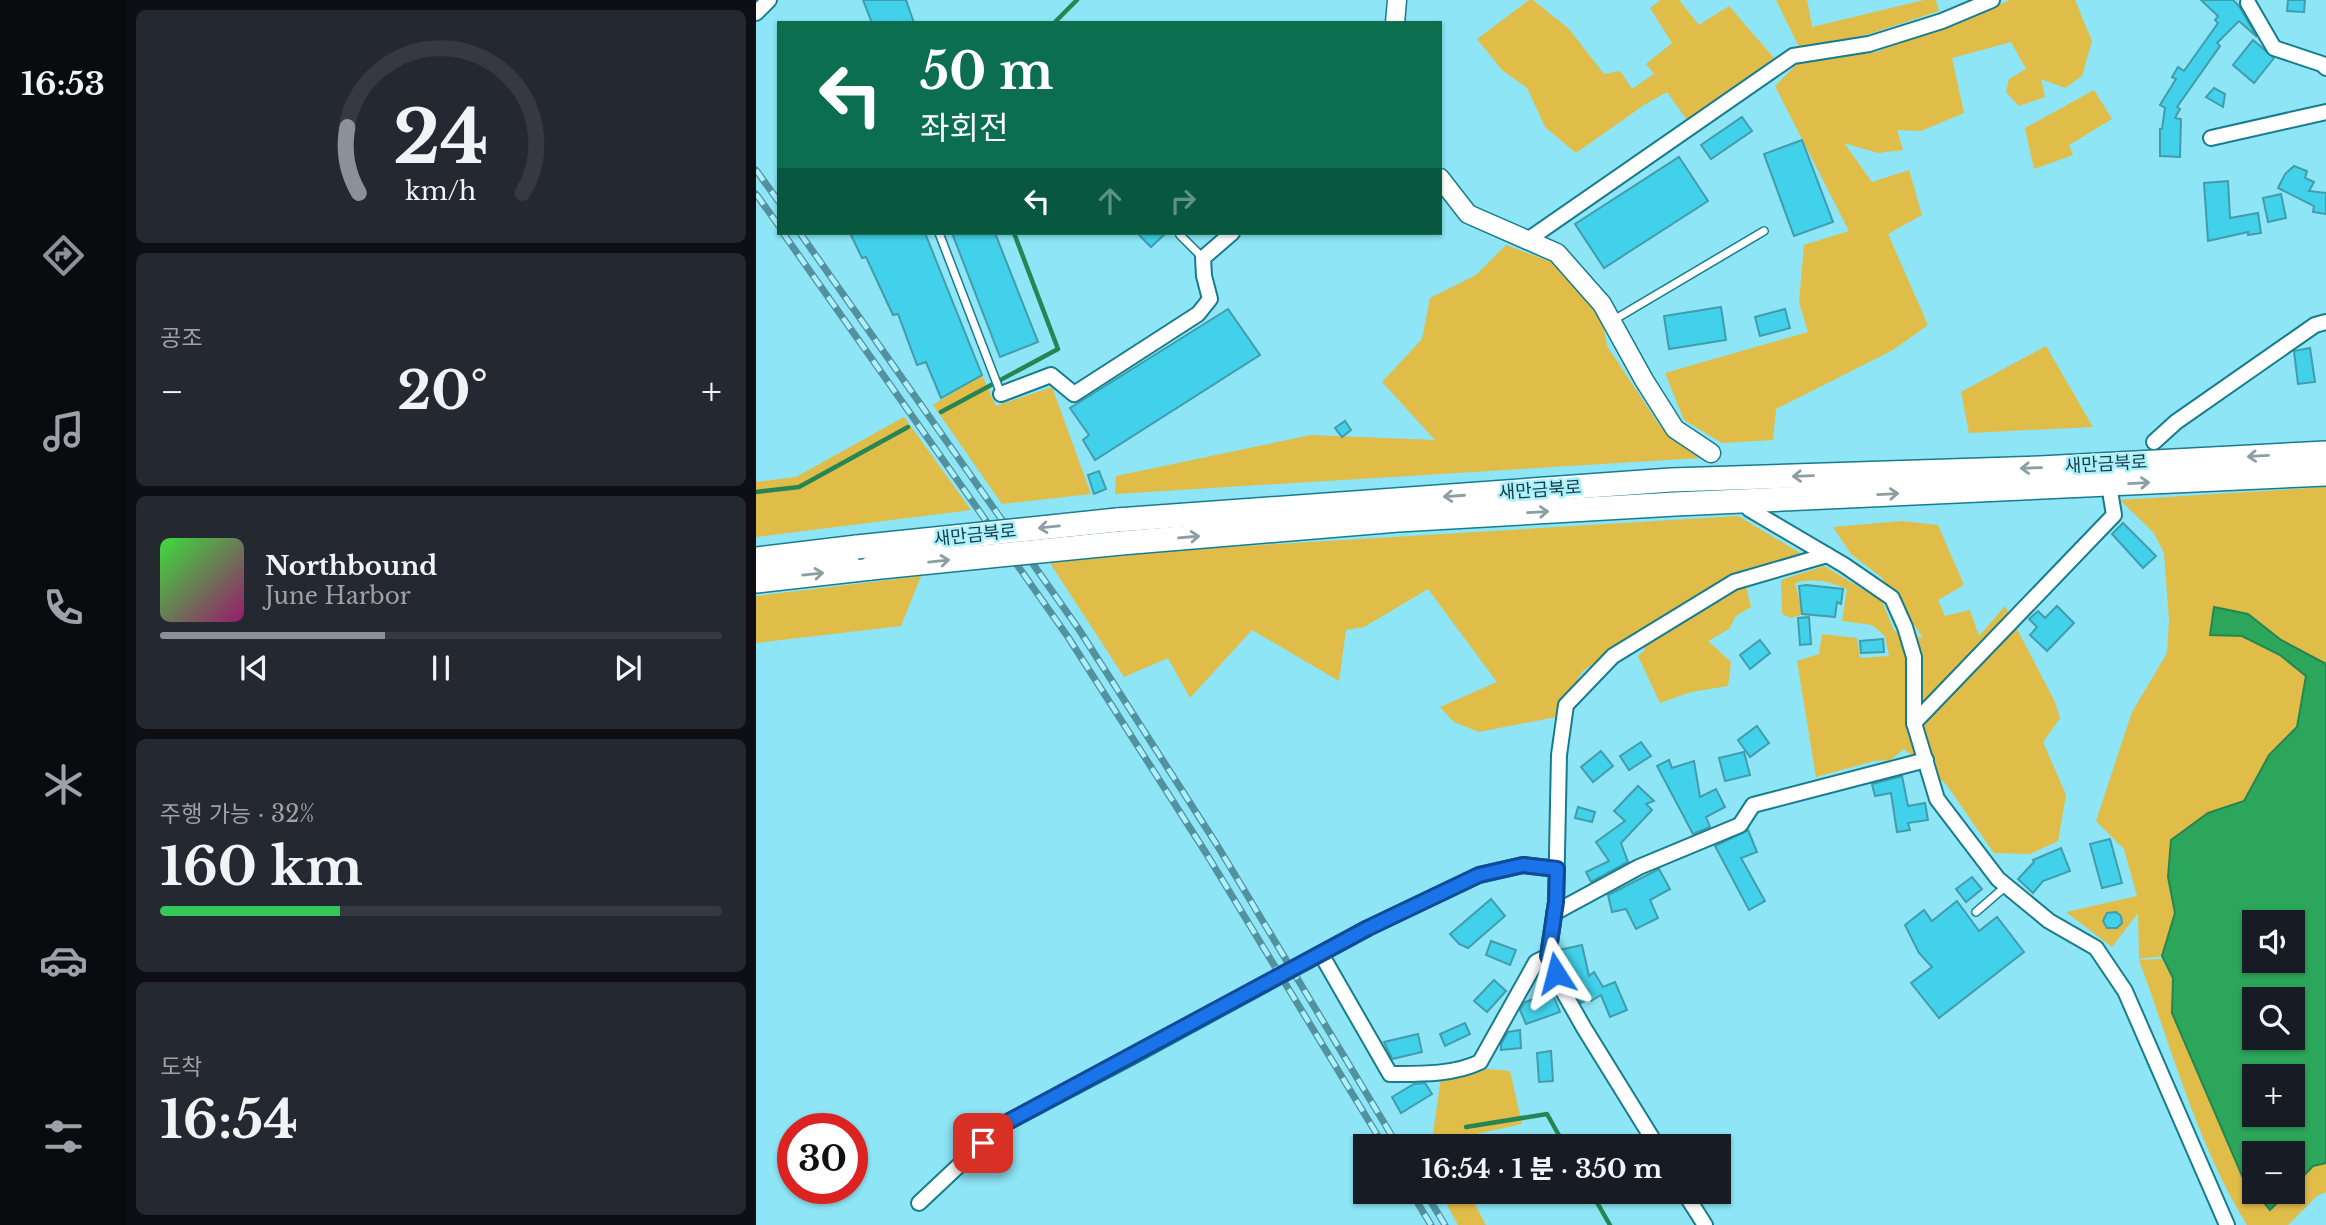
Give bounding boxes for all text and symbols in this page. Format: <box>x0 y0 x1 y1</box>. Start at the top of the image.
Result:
text: 50 m <box>920 41 1053 102</box>
icon: left <box>805 49 896 140</box>
text: 16:53 <box>21 64 105 104</box>
text: 24 <box>393 92 489 183</box>
text: 좌회전 <box>920 108 1008 148</box>
text: km/h <box>406 175 476 206</box>
icon: left <box>1018 182 1056 220</box>
icon: ahead <box>1091 182 1129 220</box>
icon: right <box>1164 182 1202 220</box>
icon: directions <box>39 231 88 280</box>
text: 공조 <box>160 324 202 352</box>
text: 20° <box>397 359 488 423</box>
text: − <box>160 368 184 415</box>
text: + <box>701 368 722 415</box>
icon: music <box>39 407 88 456</box>
one-way arrow <box>2247 450 2270 463</box>
street label: 새만금북로 <box>2064 451 2148 477</box>
one-way arrow <box>2019 462 2042 475</box>
one-way arrow <box>1792 469 1815 483</box>
street label: 새만금북로 <box>1498 476 1582 504</box>
one-way arrow <box>2128 476 2151 489</box>
one-way arrow <box>1876 488 1899 501</box>
one-way arrow <box>1443 490 1466 503</box>
one-way arrow <box>1526 505 1549 518</box>
street label: 새만금북로 <box>933 520 1017 550</box>
one-way arrow <box>1038 520 1061 533</box>
one-way arrow <box>1177 530 1200 543</box>
text: Northbound <box>265 550 437 582</box>
one-way arrow <box>927 554 950 567</box>
one-way arrow <box>802 568 824 581</box>
text: June Harbor <box>265 582 411 610</box>
icon: phone <box>39 583 88 632</box>
icon: previous <box>235 649 273 687</box>
icon: pause <box>422 649 460 687</box>
icon: next <box>609 649 647 687</box>
icon: climate <box>39 760 88 809</box>
text: 주행 가능 · 32% <box>160 800 315 828</box>
text: 160 km <box>160 835 363 899</box>
map controls <box>2242 910 2305 1204</box>
button: sound <box>2242 910 2305 973</box>
icon: car <box>39 936 88 985</box>
position arrow <box>1519 936 1593 1010</box>
button: search <box>2242 987 2305 1050</box>
text: 도착 <box>160 1053 202 1081</box>
button: + <box>2242 1064 2305 1127</box>
text: 16:54 <box>160 1088 298 1152</box>
icon: filters <box>39 1112 88 1161</box>
speed limit sign: 30 <box>777 1113 868 1204</box>
pin <box>953 1113 1013 1173</box>
icon: arrive <box>964 1124 1002 1162</box>
button: − <box>2242 1141 2305 1204</box>
text: 16:54 · 1 분 · 350 m <box>1422 1153 1662 1185</box>

